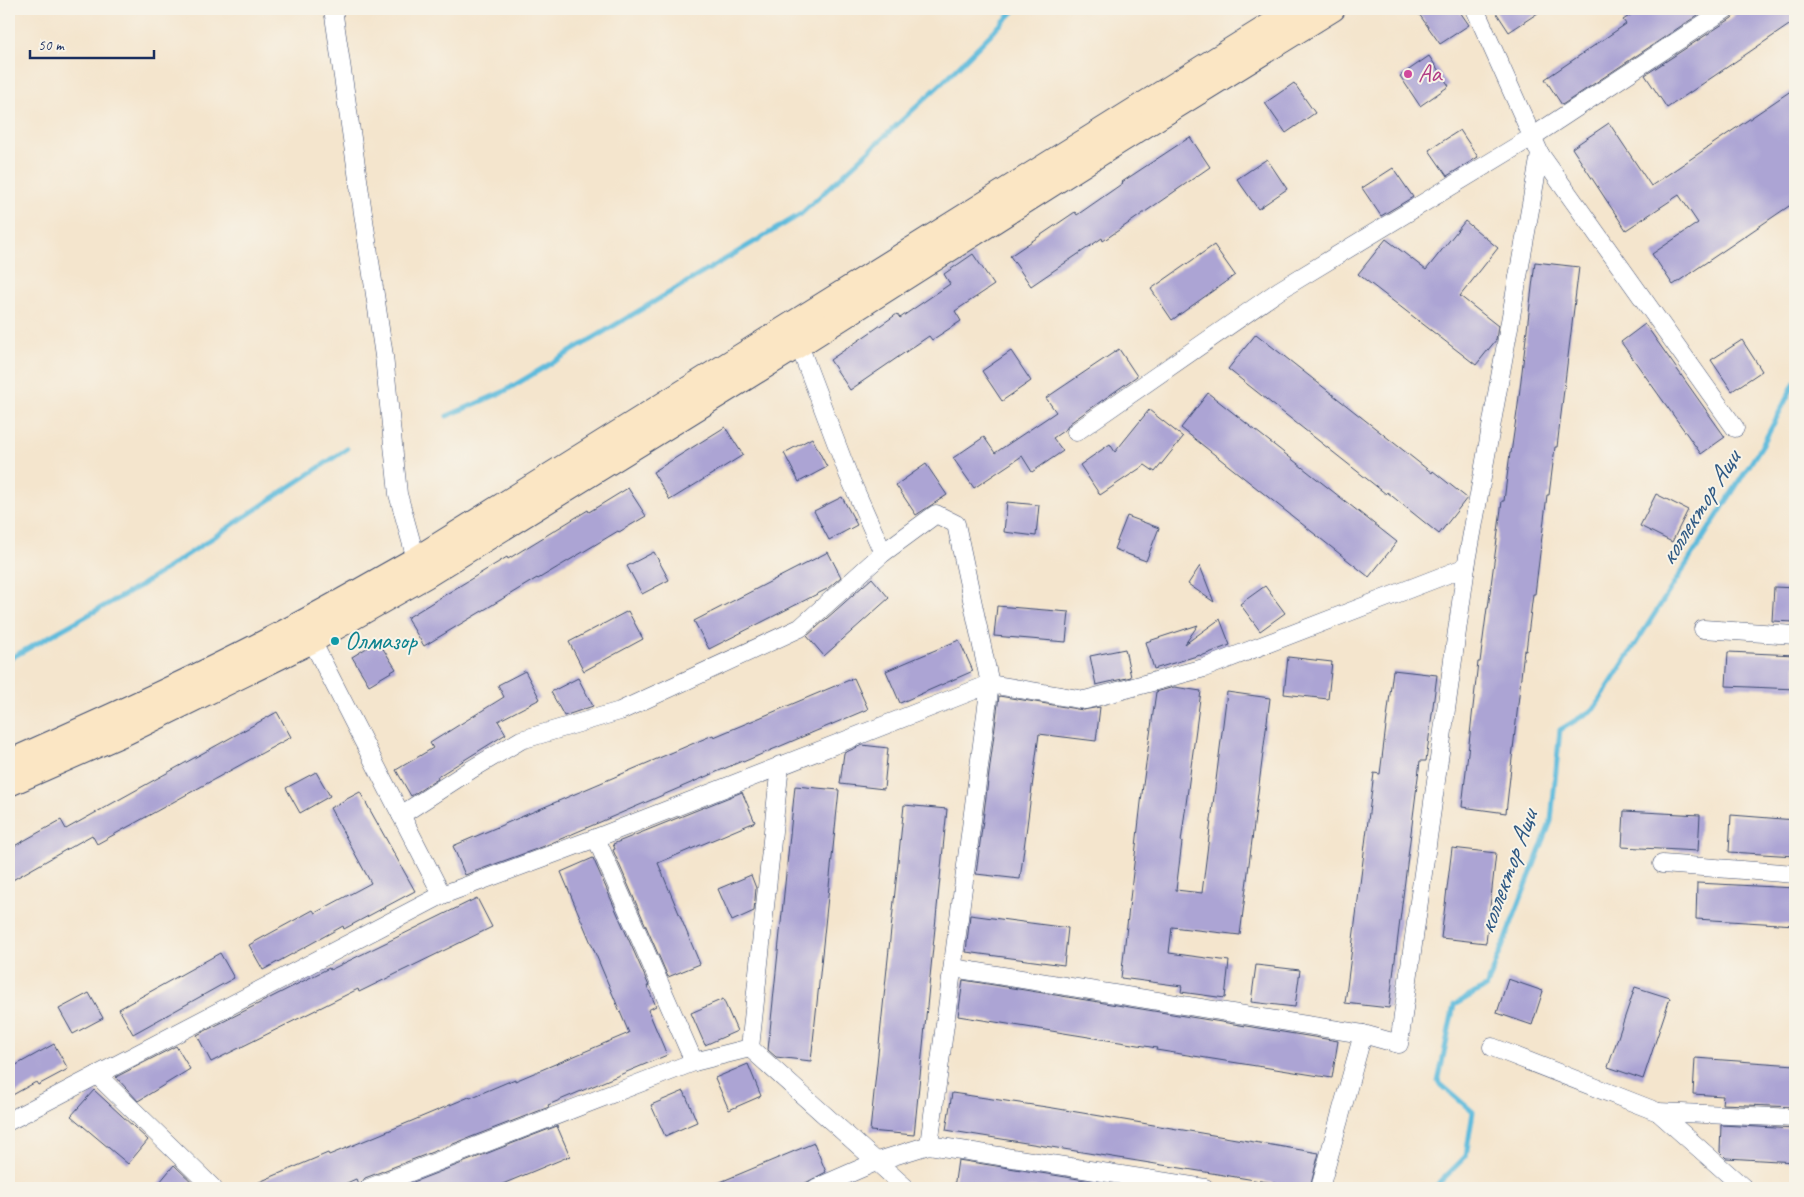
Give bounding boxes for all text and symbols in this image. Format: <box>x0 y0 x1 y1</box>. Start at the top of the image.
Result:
scale bar <box>30 28 154 60</box>
text: 50 m <box>38 36 65 55</box>
place label: Аа <box>1418 58 1444 90</box>
marker: Аа <box>1402 68 1414 80</box>
water label: коллектор Ащи <box>1651 441 1750 572</box>
place label: Олмазор <box>345 625 419 657</box>
marker: Олмазор <box>329 635 341 647</box>
water label: коллектор Ащи <box>1469 801 1546 939</box>

